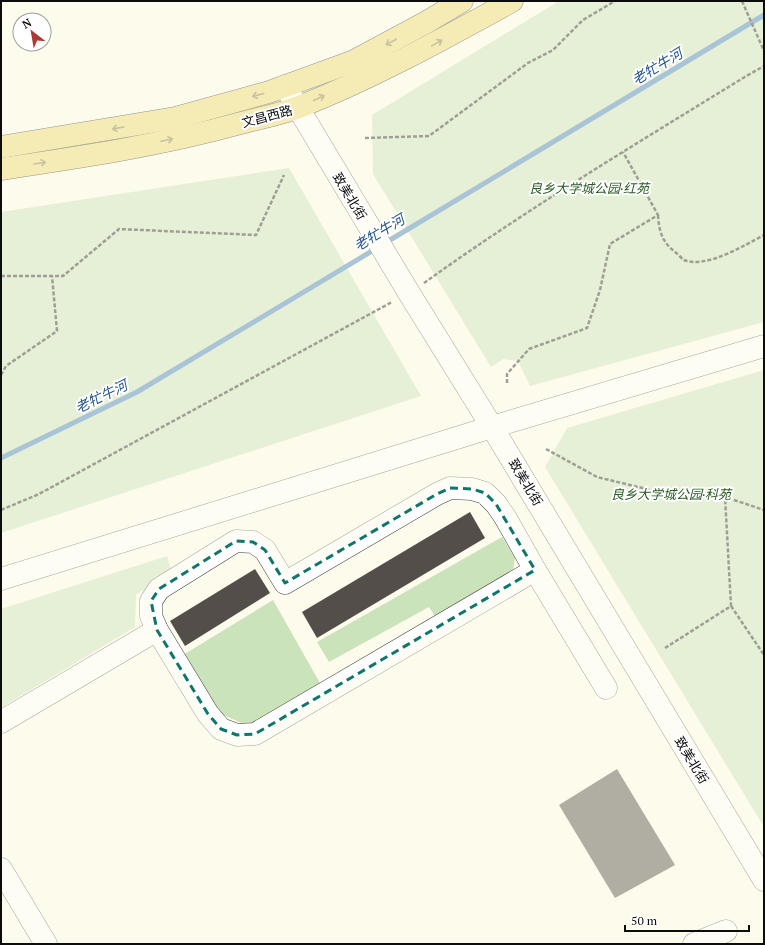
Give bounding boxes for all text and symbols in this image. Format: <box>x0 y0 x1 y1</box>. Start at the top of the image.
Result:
north arrow <box>12 12 52 52</box>
text: N <box>20 15 35 32</box>
one-way arrow <box>385 38 397 46</box>
one-way arrow <box>431 38 443 46</box>
water label: 老牤牛河 <box>628 42 688 89</box>
one-way arrow <box>252 92 265 100</box>
one-way arrow <box>313 94 325 101</box>
street label: 文昌西路 <box>240 101 294 131</box>
one-way arrow <box>112 124 125 132</box>
one-way arrow <box>161 136 174 144</box>
one-way arrow <box>33 159 46 167</box>
street label: 致美北街 <box>329 169 371 223</box>
park label: 良乡大学城公园·红苑 <box>529 179 651 197</box>
water label: 老牤牛河 <box>350 208 410 255</box>
water label: 老牤牛河 <box>72 374 133 417</box>
street label: 致美北街 <box>505 455 547 509</box>
park label: 良乡大学城公园·科苑 <box>611 485 733 503</box>
street label: 致美北街 <box>671 733 713 787</box>
scale bar <box>625 907 749 933</box>
text: 50 m <box>631 913 658 928</box>

